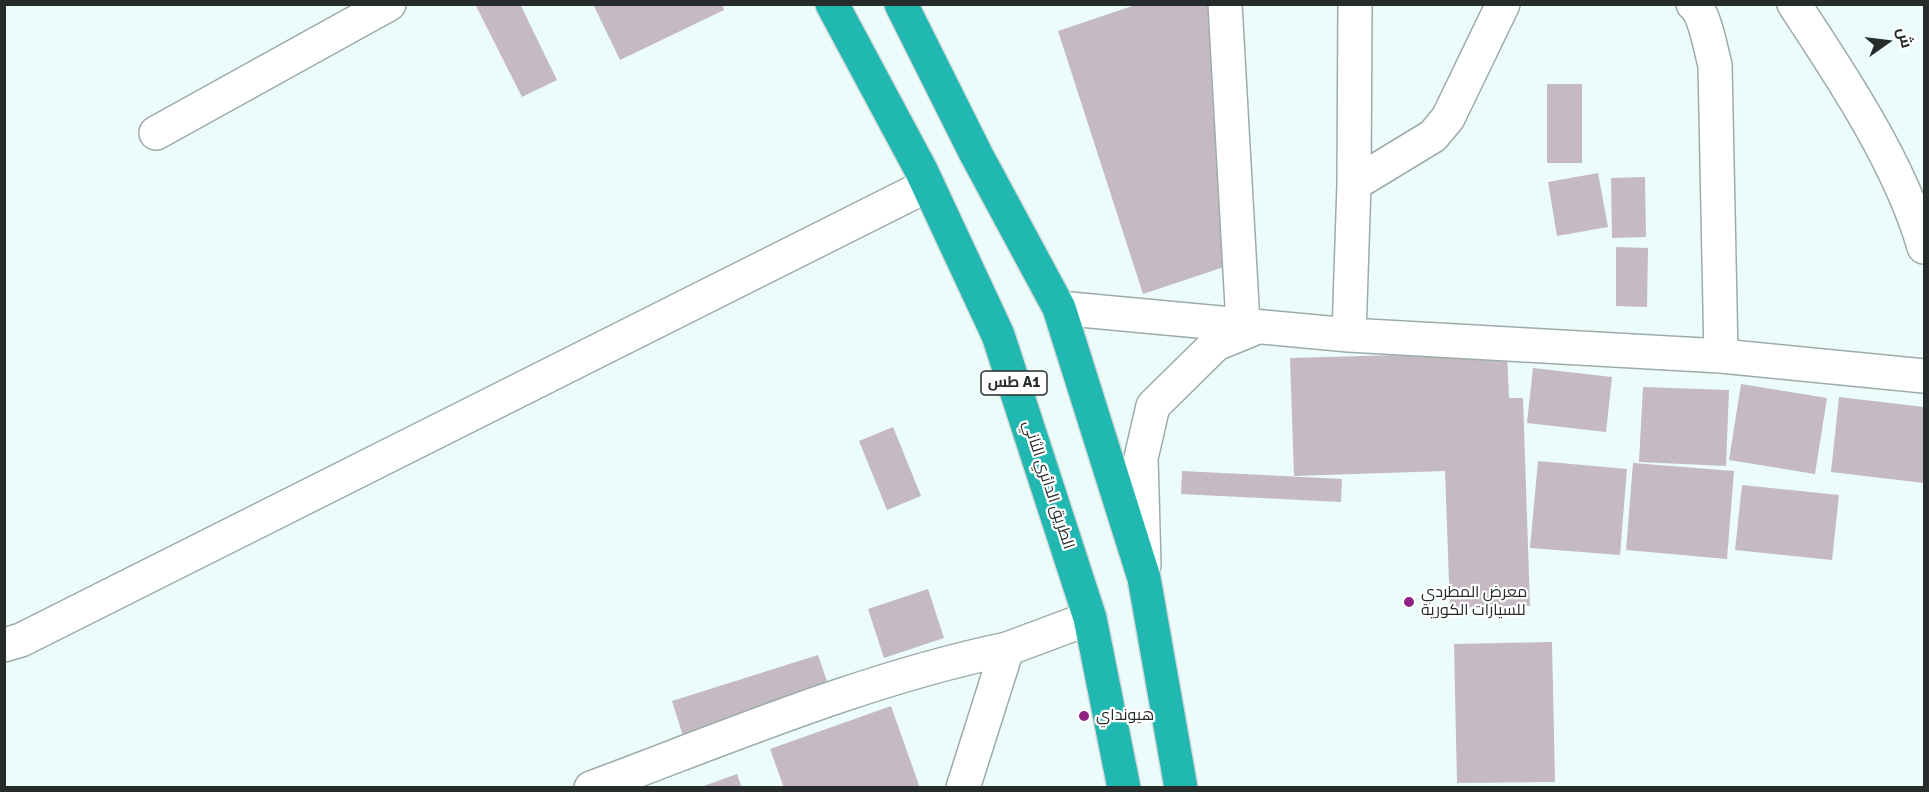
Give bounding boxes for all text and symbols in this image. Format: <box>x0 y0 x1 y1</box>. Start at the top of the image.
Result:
north arrow <box>1857 12 1917 72</box>
text: ش <box>1892 25 1917 50</box>
road number: طس A1 <box>981 371 1047 395</box>
street label: الطريق الدائري الثاني <box>1018 418 1078 552</box>
place label: معرض المطردي للسيارات الكورية <box>1421 583 1527 621</box>
marker: معرض المطردي للسيارات الكورية <box>1402 595 1416 609</box>
place label: هيونداي <box>1096 706 1154 726</box>
marker: هيونداي <box>1077 709 1091 723</box>

